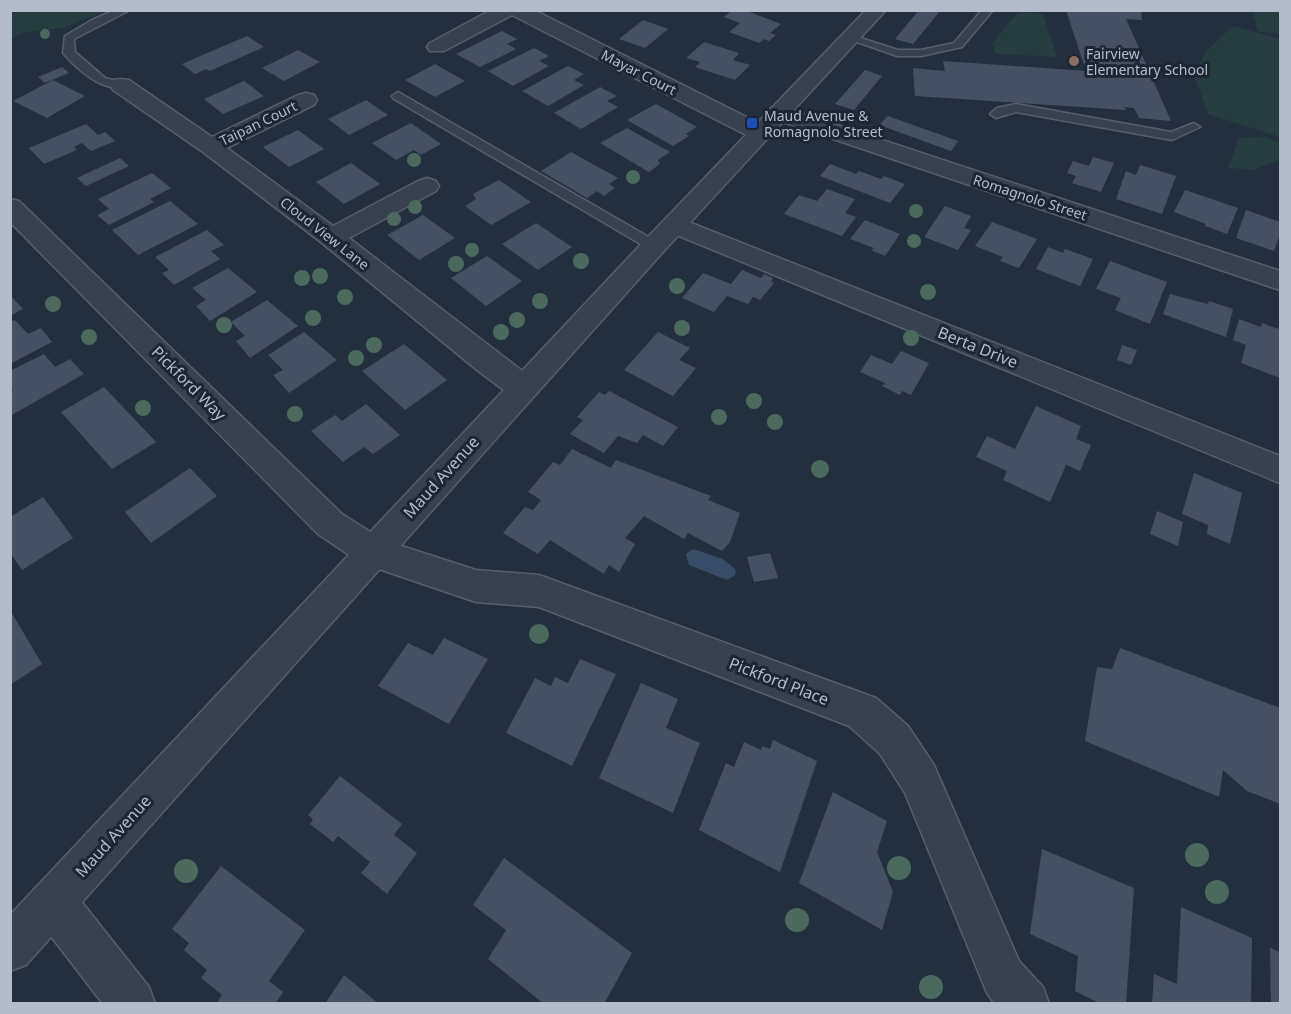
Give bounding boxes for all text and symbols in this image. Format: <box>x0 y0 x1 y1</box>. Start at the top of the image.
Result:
place label: Fairview Elementary School <box>1086 44 1208 79</box>
street label: Mayar Court <box>598 45 680 99</box>
marker: Fairview Elementary School <box>1067 54 1081 68</box>
street label: Taipan Court <box>216 96 300 150</box>
place label: Maud Avenue & Romagnolo Street <box>764 106 883 141</box>
marker: Maud Avenue & Romagnolo Street <box>745 116 759 130</box>
street label: Romagnolo Street <box>971 170 1089 224</box>
street label: Cloud View Lane <box>277 192 373 274</box>
street label: Berta Drive <box>935 321 1021 373</box>
street label: Pickford Way <box>147 341 232 426</box>
street label: Maud Avenue <box>398 431 484 523</box>
street label: Pickford Place <box>726 652 832 710</box>
street label: Maud Avenue <box>70 790 156 882</box>

